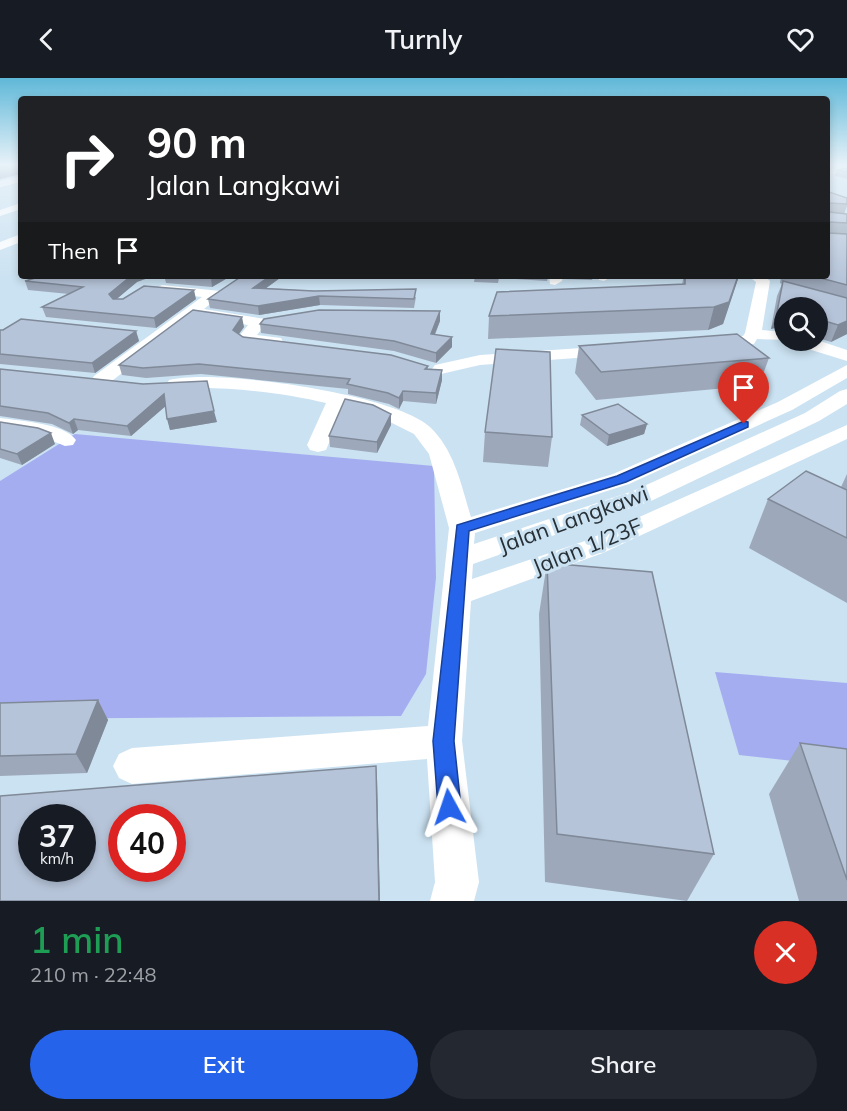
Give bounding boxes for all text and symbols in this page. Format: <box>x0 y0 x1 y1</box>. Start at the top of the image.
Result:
text: Turnly <box>385 22 462 56</box>
icon: back <box>30 23 63 56</box>
icon: heart <box>784 23 817 56</box>
text: 90 m <box>147 116 247 169</box>
icon: right <box>48 120 126 198</box>
text: Jalan Langkawi <box>147 168 340 202</box>
icon: arrive <box>111 234 144 267</box>
text: Then <box>48 237 99 265</box>
map controls <box>774 297 828 351</box>
button: search <box>774 297 828 351</box>
pin <box>718 362 769 424</box>
icon: arrive <box>727 371 760 404</box>
street label: Jalan Langkawi <box>494 479 652 559</box>
street label: Jalan 1/23F <box>528 511 646 581</box>
position arrow <box>417 775 481 839</box>
speed limit sign: 40 <box>108 804 186 882</box>
text: 37 <box>39 817 75 855</box>
text: km/h <box>40 849 74 868</box>
text: 1 min <box>30 917 124 962</box>
button: close <box>754 921 817 984</box>
text: 210 m · 22:48 <box>30 962 156 987</box>
button: Exit <box>30 1030 418 1099</box>
button: Share <box>430 1030 817 1099</box>

